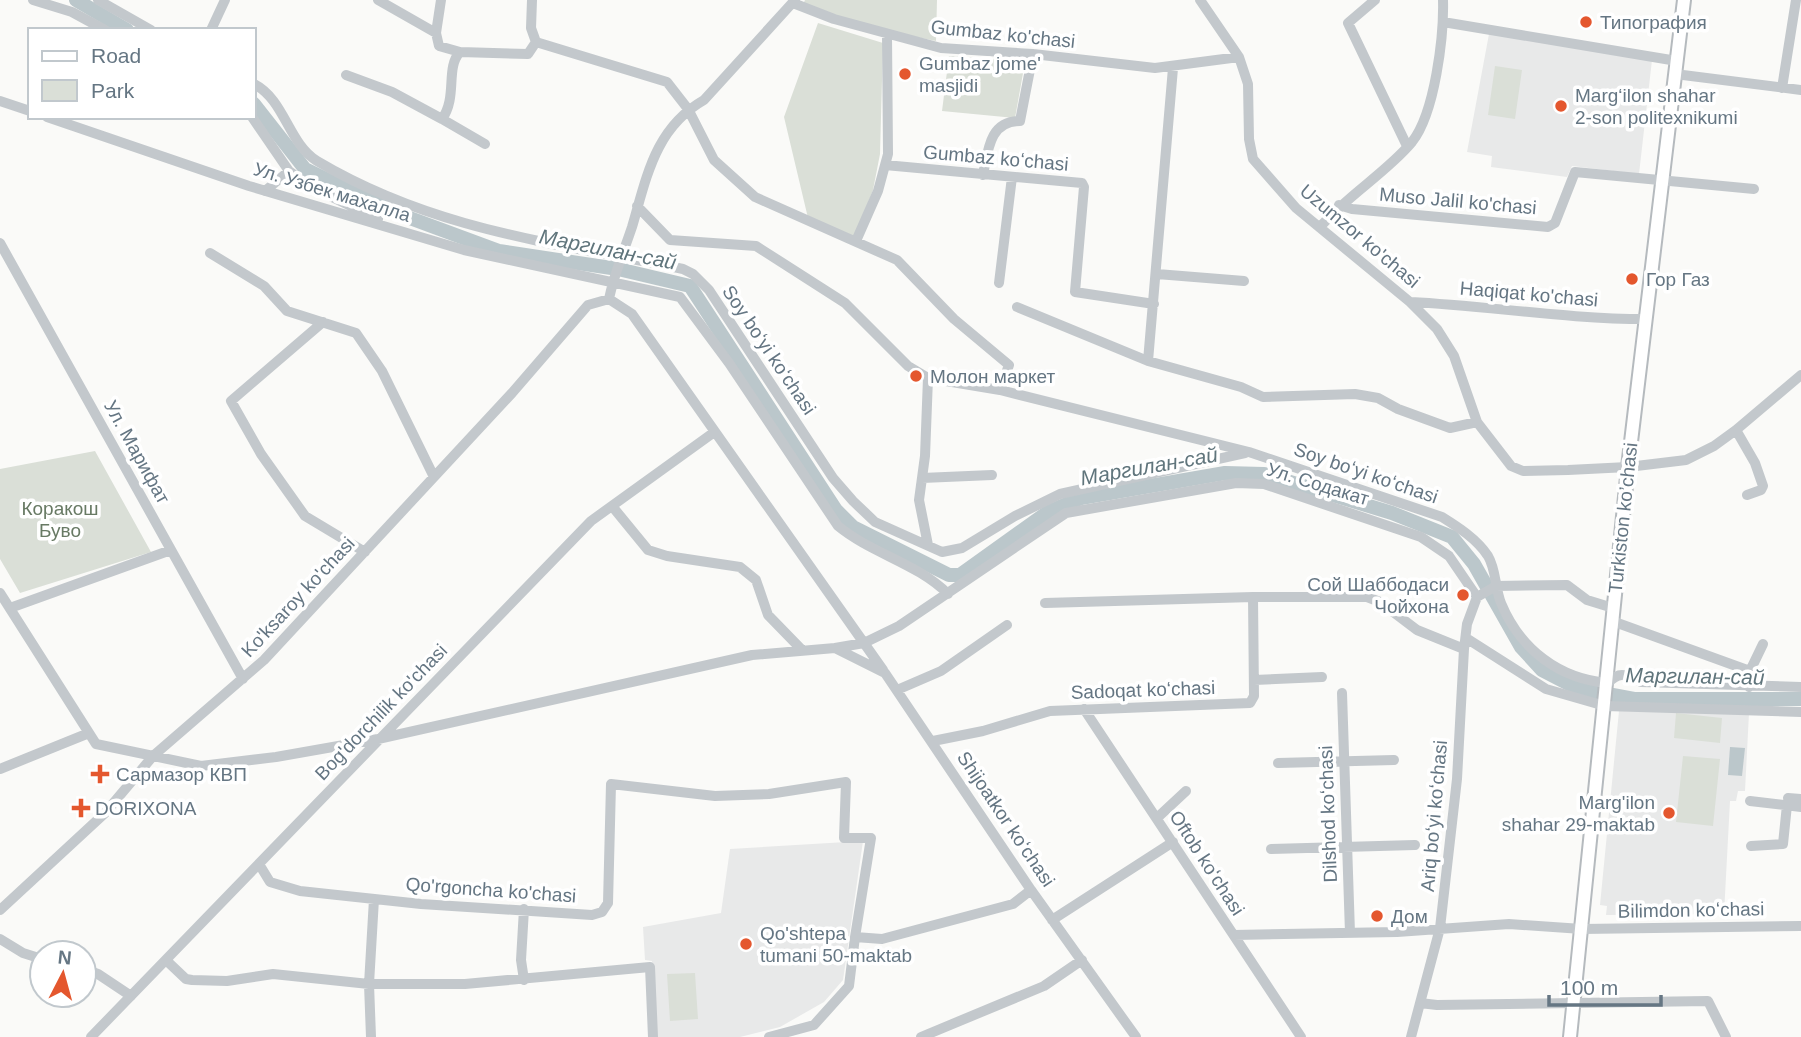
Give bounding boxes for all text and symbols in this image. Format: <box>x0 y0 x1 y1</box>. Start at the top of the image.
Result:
place label: Типография <box>1600 12 1707 33</box>
marker: Типография <box>1578 14 1594 30</box>
street label: Gumbaz ko'chasi <box>930 16 1076 52</box>
legend <box>28 28 256 119</box>
text: Road <box>91 44 141 67</box>
place label: Gumbaz jome' masjidi <box>919 53 1041 96</box>
marker: Gumbaz jome' masjidi <box>897 66 913 82</box>
text: Park <box>91 79 135 102</box>
place label: Margʻilon shahar 2-son politexnikumi <box>1575 85 1738 128</box>
marker: Margʻilon shahar 2-son politexnikumi <box>1553 98 1569 114</box>
street label: Gumbaz koʻchasi <box>922 141 1070 175</box>
street label: Ул. Узбек махалла <box>251 158 413 226</box>
street label: Uzumzor ko'chasi <box>1296 180 1424 292</box>
street label: Muso Jalil ko'chasi <box>1378 184 1538 218</box>
water label: Маргилан-сай <box>538 224 679 274</box>
place label: Гор Газ <box>1646 269 1710 290</box>
marker: Гор Газ <box>1624 271 1640 287</box>
street label: Haqiqat ko'chasi <box>1459 277 1599 311</box>
street label: Soy boʻyi koʻchasi <box>718 282 820 418</box>
place label: Молон маркет <box>930 366 1055 387</box>
marker: Молон маркет <box>908 368 924 384</box>
street label: Ул. Марифат <box>100 397 174 508</box>
street label: Soy boʻyi koʻchasi <box>1291 438 1441 508</box>
street label: Turkiston ko’chasi <box>1605 442 1641 594</box>
water label: Маргилан-сай <box>1079 443 1220 489</box>
street label: Ул. Содакат <box>1264 459 1372 510</box>
park label: Коракош Буво <box>21 498 99 541</box>
street label: Ko'ksaroy ko'chasi <box>237 533 359 661</box>
place label: Сой Шаббодаси Чойхона <box>1307 574 1449 617</box>
marker: Сой Шаббодаси Чойхона <box>1455 587 1471 603</box>
street label: Bog'dorchilik ko'chasi <box>311 640 451 784</box>
water label: Маргилан-сай <box>1625 663 1765 689</box>
street label: Sadoqat koʻchasi <box>1070 677 1216 703</box>
street label: Ariq boʻyi koʻchasi <box>1417 739 1451 893</box>
street label: Dilshod koʻchasi <box>1315 745 1341 883</box>
street label: Shijoatkor koʻchasi <box>953 747 1059 891</box>
marker: Сармазор КВП <box>90 764 110 784</box>
place label: Сармазор КВП <box>116 764 247 785</box>
place label: Marg'ilon shahar 29-maktab <box>1502 792 1655 835</box>
place label: DORIXONA <box>95 798 197 819</box>
marker: DORIXONA <box>73 800 89 816</box>
marker: Marg'ilon shahar 29-maktab <box>1661 805 1677 821</box>
street label: Oftob koʻchasi <box>1165 807 1249 919</box>
street label: Qo'rgoncha ko'chasi <box>405 874 577 906</box>
street label: Bilimdon koʻchasi <box>1617 898 1765 922</box>
place label: Дом <box>1391 906 1428 927</box>
marker: Дом <box>1369 908 1385 924</box>
place label: Qo'shtepa tumani 50-maktab <box>760 923 912 966</box>
marker: Qo'shtepa tumani 50-maktab <box>738 936 754 952</box>
north arrow <box>28 939 98 1009</box>
text: N <box>57 946 73 969</box>
scale bar <box>1549 964 1661 1008</box>
text: 100 m <box>1560 976 1618 999</box>

